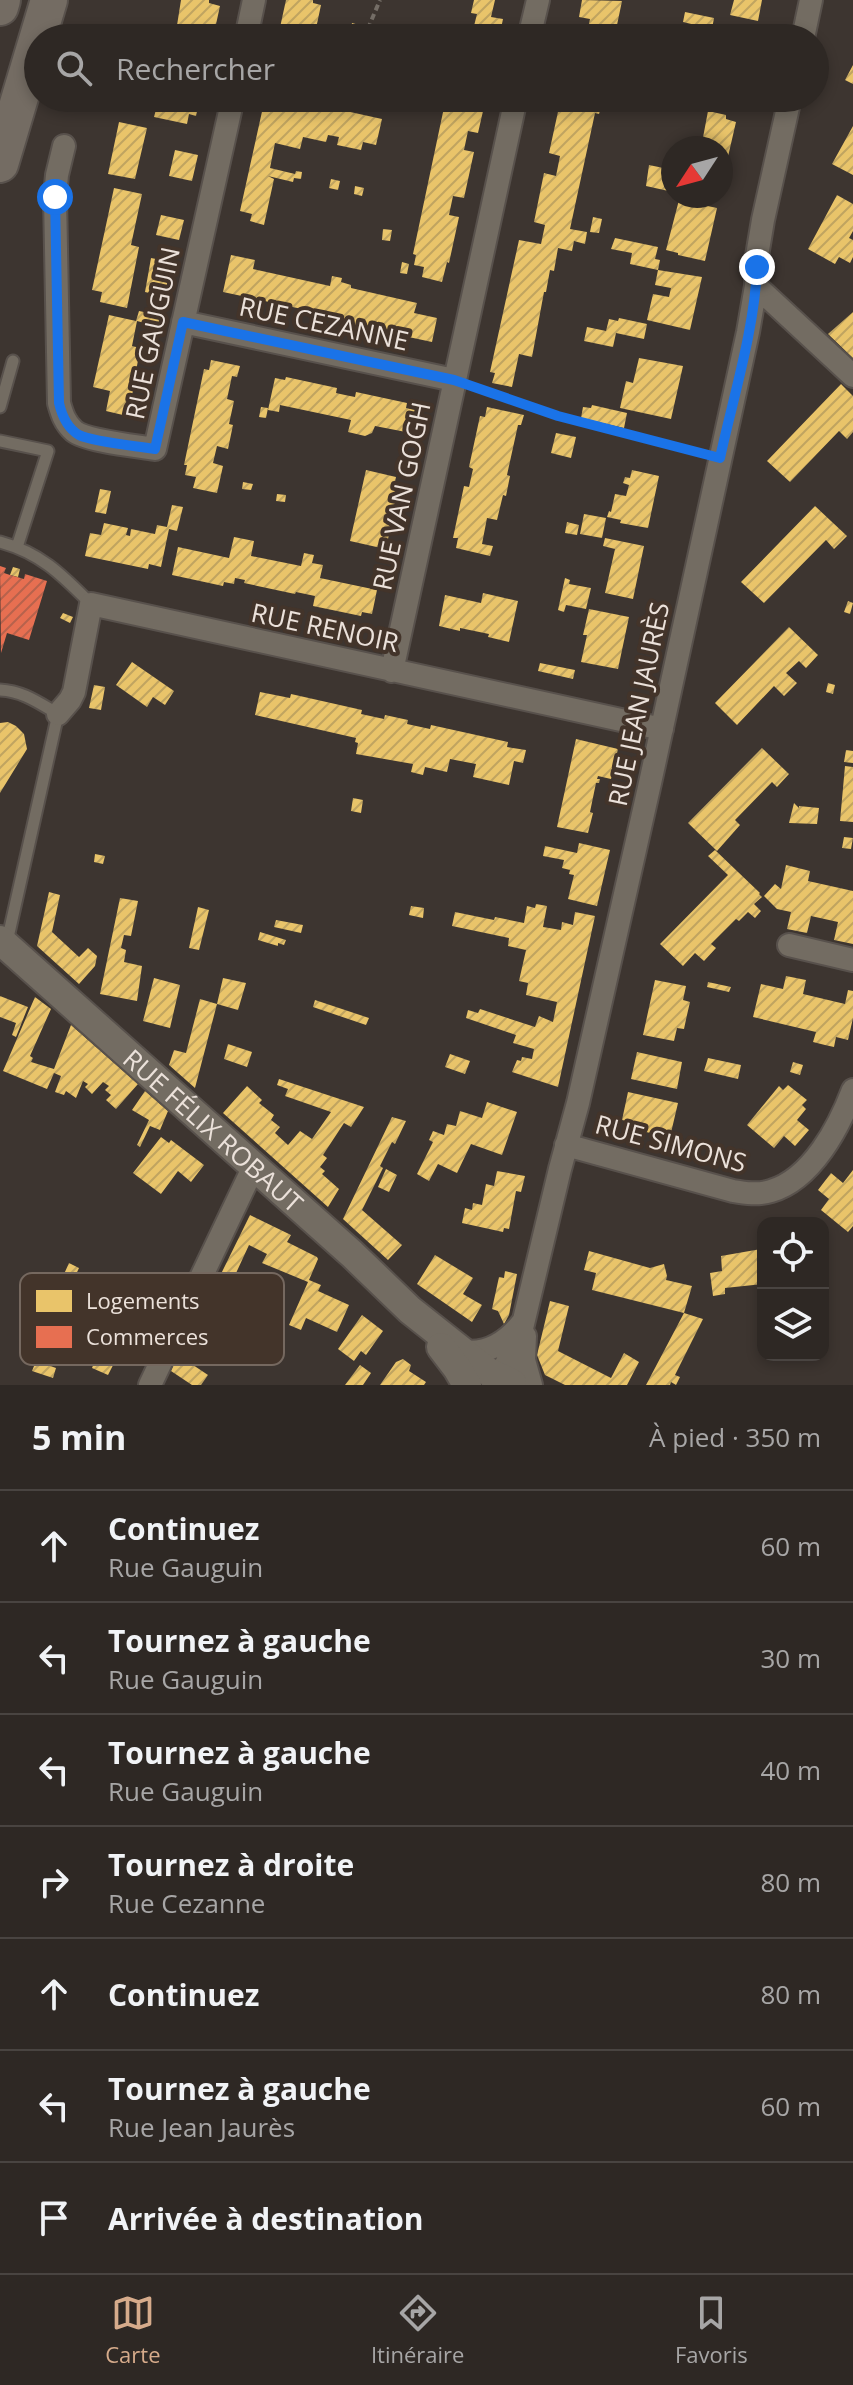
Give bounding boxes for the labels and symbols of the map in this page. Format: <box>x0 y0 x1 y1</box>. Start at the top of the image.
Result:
north arrow <box>661 136 733 208</box>
route start <box>37 179 73 215</box>
street label: RUE GAUGUIN <box>116 244 188 422</box>
route end <box>739 249 775 285</box>
street label: RUE CEZANNE <box>236 288 412 358</box>
street label: RUE VAN GOGH <box>363 399 439 593</box>
street label: RUE RENOIR <box>248 594 402 660</box>
street label: RUE JEAN JAURÈS <box>599 599 677 809</box>
street label: RUE FÉLIX ROBAUT <box>116 1041 312 1221</box>
street label: RUE SIMONS <box>591 1106 751 1180</box>
legend <box>20 1273 284 1365</box>
text: Logements <box>86 1285 200 1315</box>
text: Commerces <box>86 1321 209 1351</box>

